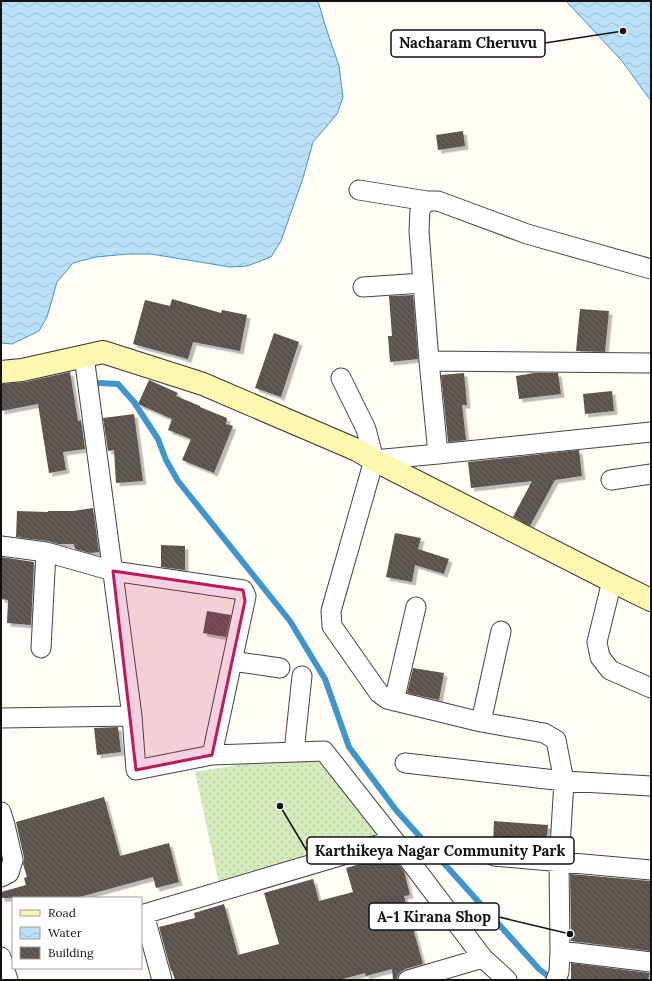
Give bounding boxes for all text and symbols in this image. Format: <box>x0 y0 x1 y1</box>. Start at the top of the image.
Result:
callout: Nacharam Cheruvu <box>391 30 545 57</box>
text: Nacharam Cheruvu <box>399 33 537 52</box>
callout: Karthikeya Nagar Community Park <box>307 837 574 864</box>
text: Karthikeya Nagar Community Park <box>315 841 565 860</box>
legend <box>12 897 142 969</box>
callout: A-1 Kirana Shop <box>369 903 499 930</box>
text: Road <box>48 905 76 920</box>
text: A-1 Kirana Shop <box>377 907 491 926</box>
text: Water <box>48 925 83 940</box>
text: Building <box>48 945 94 960</box>

